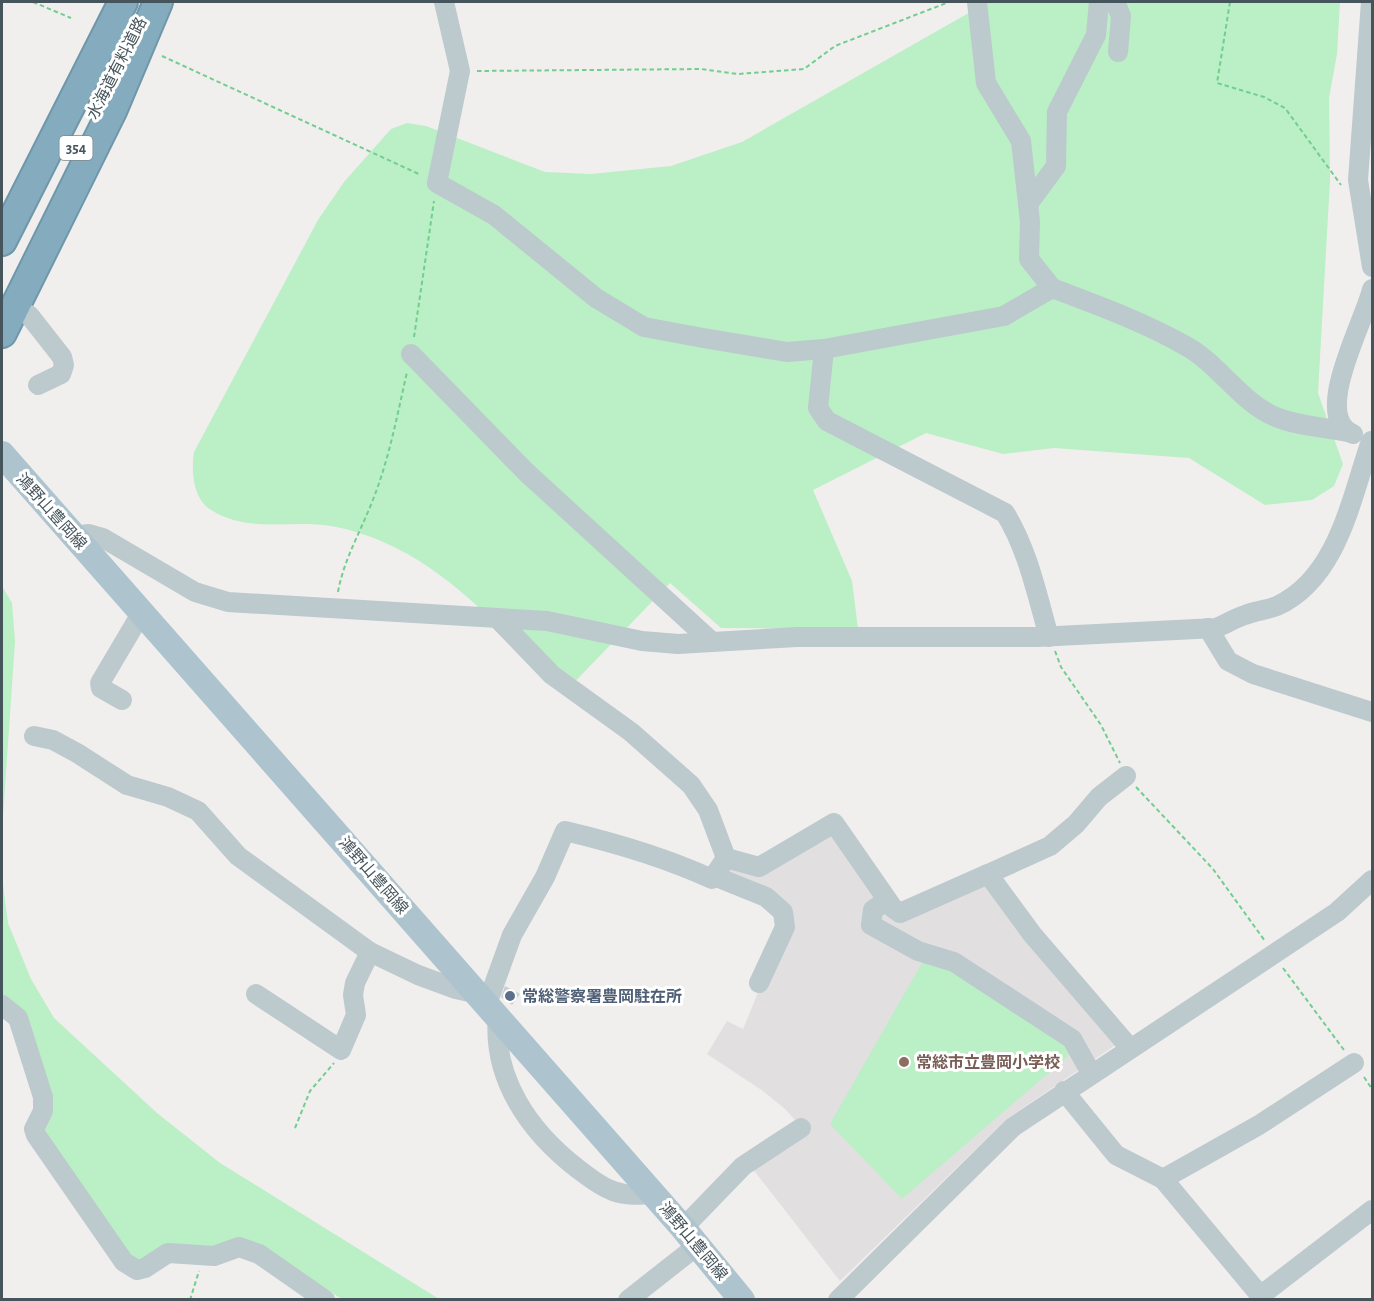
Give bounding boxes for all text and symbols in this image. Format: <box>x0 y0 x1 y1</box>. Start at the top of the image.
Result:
street label: 水海道有料道路 <box>83 14 149 122</box>
road number: 354 <box>60 136 92 160</box>
street label: 鴻野山豊岡線 <box>13 470 90 553</box>
street label: 鴻野山豊岡線 <box>336 834 412 917</box>
place label: 常総警察署豊岡駐在所 <box>522 987 682 1005</box>
marker: 常総警察署豊岡駐在所 <box>503 989 517 1003</box>
place label: 常総市立豊岡小学校 <box>916 1053 1060 1071</box>
marker: 常総市立豊岡小学校 <box>897 1055 911 1069</box>
street label: 鴻野山豊岡線 <box>656 1199 731 1284</box>

